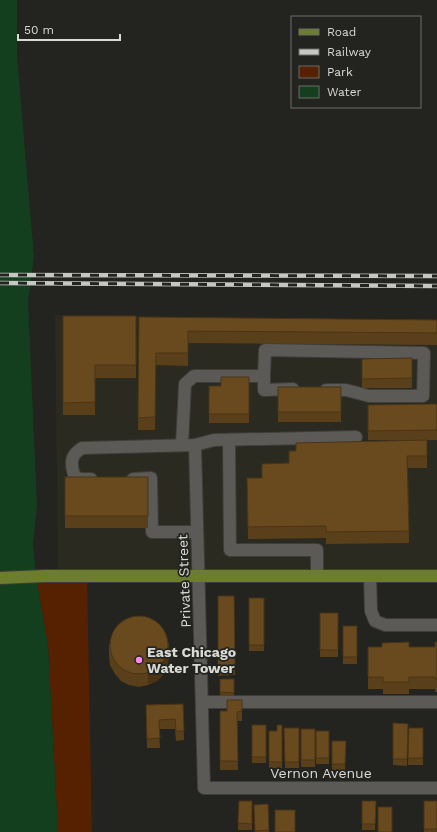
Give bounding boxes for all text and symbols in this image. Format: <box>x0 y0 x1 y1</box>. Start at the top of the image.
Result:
scale bar <box>18 16 120 42</box>
legend <box>291 16 421 108</box>
text: 50 m <box>24 23 54 37</box>
text: Road <box>327 25 356 39</box>
text: Railway <box>327 45 372 59</box>
text: Park <box>327 65 353 79</box>
text: Water <box>327 85 362 99</box>
street label: Private Street <box>174 534 194 628</box>
place label: East Chicago Water Tower <box>147 644 236 676</box>
marker: East Chicago Water Tower <box>134 655 144 665</box>
street label: Vernon Avenue <box>270 765 372 781</box>

